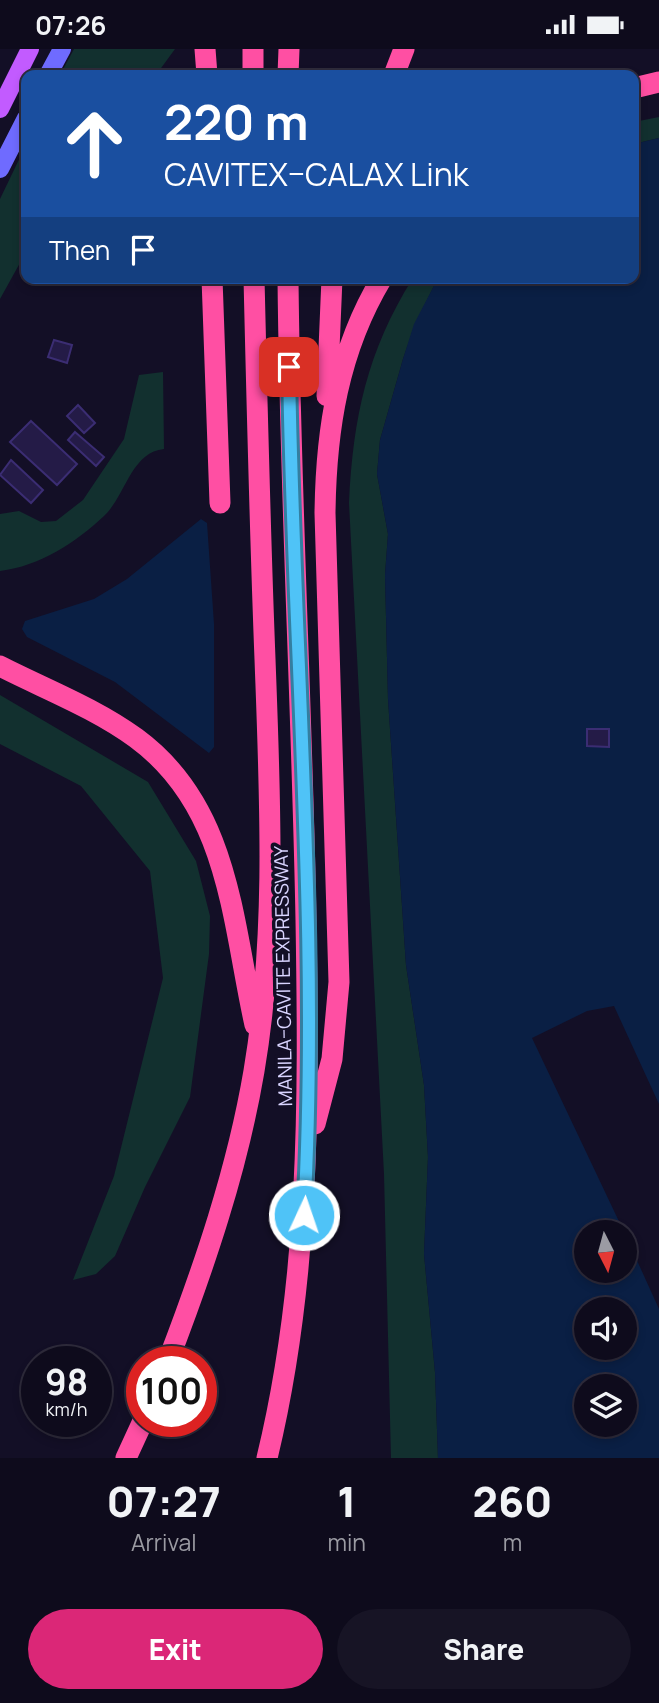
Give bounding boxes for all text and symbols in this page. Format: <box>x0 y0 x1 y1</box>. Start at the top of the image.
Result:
text: 07:26 <box>35 7 107 43</box>
text: 220 m <box>164 88 308 155</box>
icon: ahead <box>49 98 140 189</box>
text: CAVITEX–CALAX Link <box>164 152 469 196</box>
icon: arrive <box>124 231 162 269</box>
text: Then <box>49 232 110 268</box>
pin <box>259 337 319 397</box>
icon: arrive <box>270 348 308 386</box>
street label: MANILA–CAVITE EXPRESSWAY <box>268 845 298 1107</box>
position arrow <box>267 1178 341 1252</box>
north arrow <box>574 1220 637 1283</box>
map controls <box>574 1220 637 1437</box>
button: sound <box>574 1297 637 1360</box>
speed limit sign: 100 <box>126 1346 217 1437</box>
text: 98 <box>45 1358 88 1406</box>
button: layers <box>574 1374 637 1437</box>
text: km/h <box>46 1397 87 1421</box>
text: 07:27 <box>107 1472 221 1530</box>
text: 1 <box>337 1472 356 1530</box>
text: 260 <box>473 1472 552 1530</box>
text: Arrival <box>131 1526 197 1558</box>
text: min <box>328 1526 366 1558</box>
text: m <box>503 1526 522 1558</box>
button: Exit <box>28 1609 323 1689</box>
button: Share <box>337 1609 631 1689</box>

